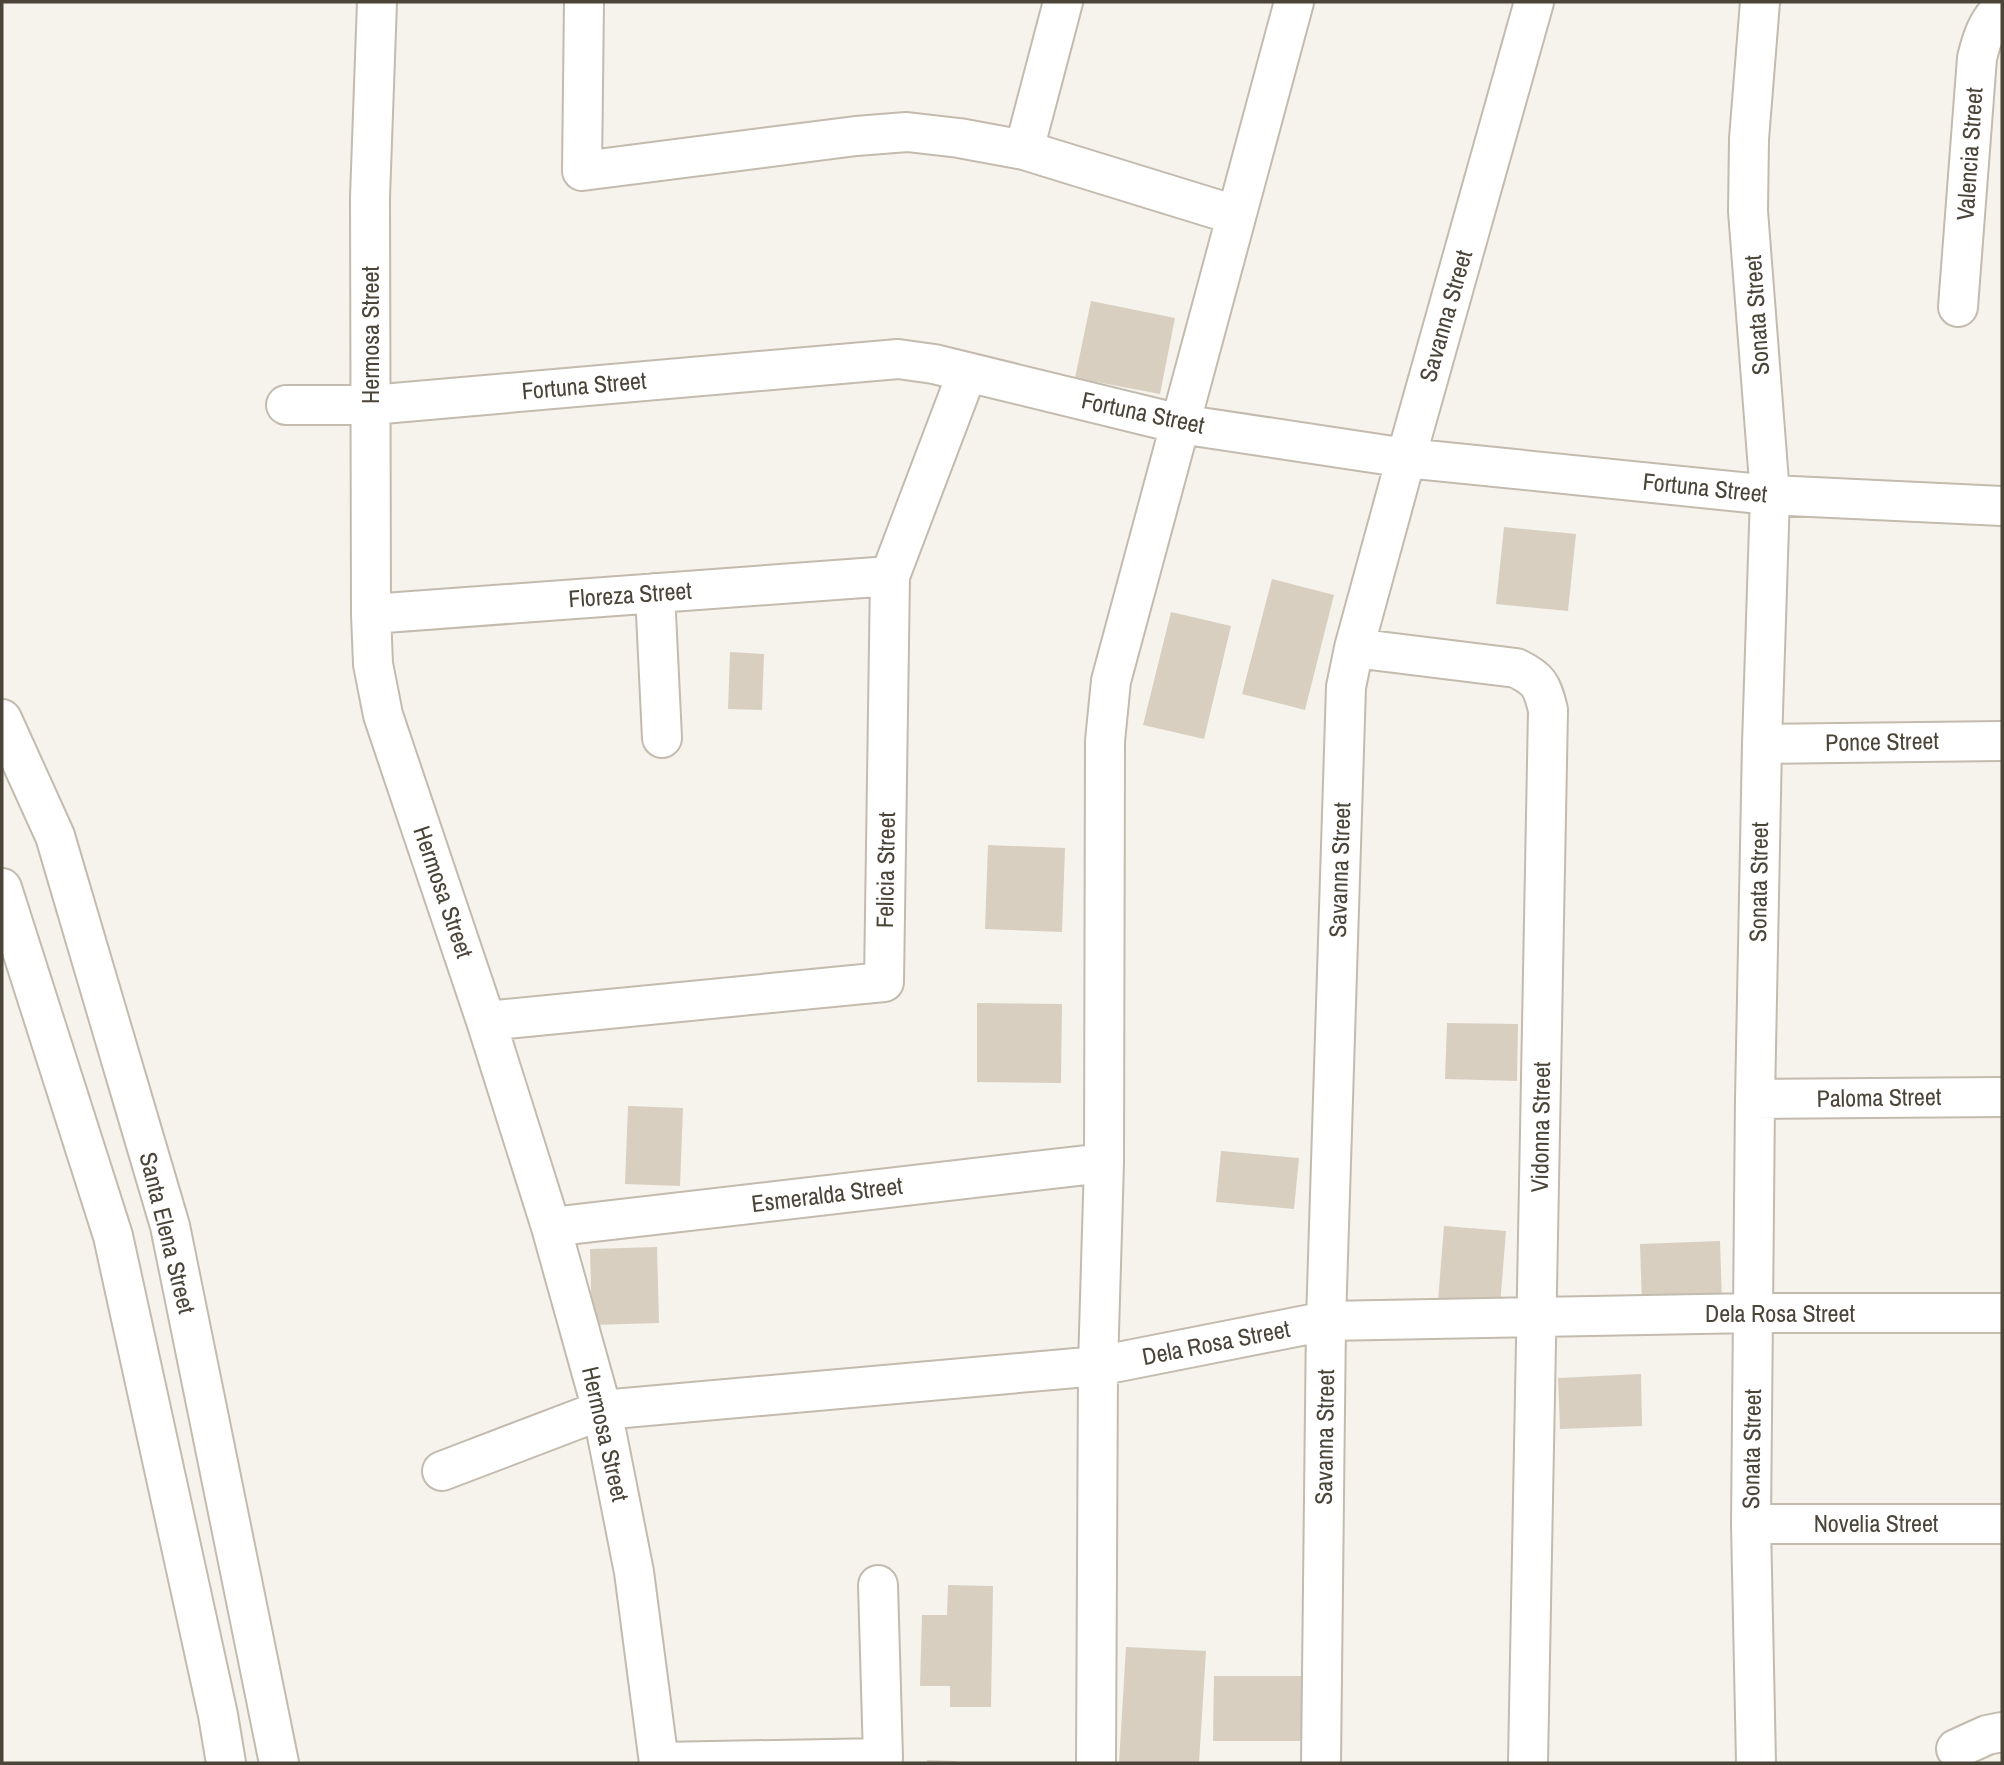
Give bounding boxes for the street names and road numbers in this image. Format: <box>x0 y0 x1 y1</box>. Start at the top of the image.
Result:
street label: Valencia Street <box>1948 86 1990 221</box>
street label: Savanna Street <box>1411 246 1479 385</box>
street label: Sonata Street <box>1736 253 1776 376</box>
street label: Hermosa Street <box>354 266 386 404</box>
street label: Fortuna Street <box>520 364 648 406</box>
street label: Fortuna Street <box>1079 383 1208 441</box>
street label: Fortuna Street <box>1641 465 1769 509</box>
street label: Floreza Street <box>567 574 693 614</box>
street label: Ponce Street <box>1825 724 1940 758</box>
street label: Savanna Street <box>1321 801 1357 938</box>
street label: Felicia Street <box>868 811 902 928</box>
street label: Hermosa Street <box>406 821 482 963</box>
street label: Sonata Street <box>1741 821 1775 942</box>
street label: Vidonna Street <box>1523 1061 1557 1193</box>
street label: Paloma Street <box>1816 1080 1942 1114</box>
street label: Santa Elena Street <box>132 1149 204 1317</box>
street label: Esmeralda Street <box>749 1169 905 1219</box>
street label: Dela Rosa Street <box>1705 1297 1855 1329</box>
street label: Dela Rosa Street <box>1139 1312 1293 1372</box>
street label: Hermosa Street <box>575 1363 637 1505</box>
street label: Savanna Street <box>1307 1368 1341 1505</box>
street label: Sonata Street <box>1734 1388 1768 1509</box>
street label: Novelia Street <box>1814 1507 1939 1539</box>

